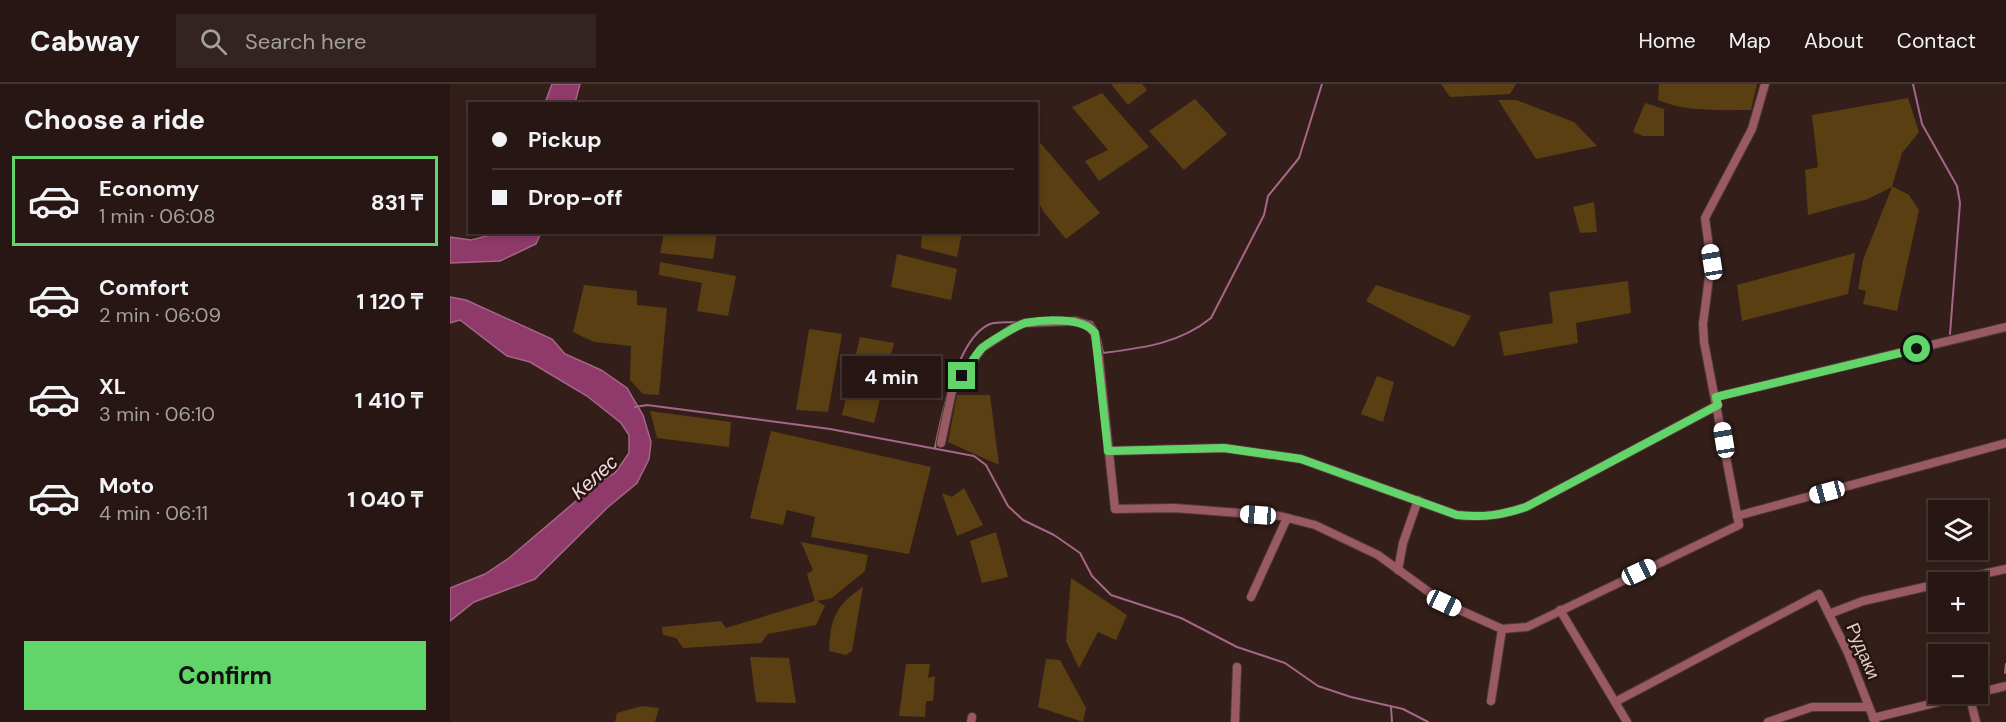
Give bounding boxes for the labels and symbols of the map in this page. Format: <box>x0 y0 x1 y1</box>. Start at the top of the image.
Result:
car <box>1700 243 1724 281</box>
route start <box>1903 335 1930 362</box>
callout: 4 min <box>842 355 941 397</box>
route end <box>948 362 975 389</box>
car <box>1712 421 1736 459</box>
water label: Келес <box>565 449 623 505</box>
car <box>1807 479 1847 505</box>
car <box>1239 505 1277 525</box>
car <box>1619 556 1659 588</box>
car <box>1424 587 1464 619</box>
street label: Рудаки <box>1840 619 1886 683</box>

